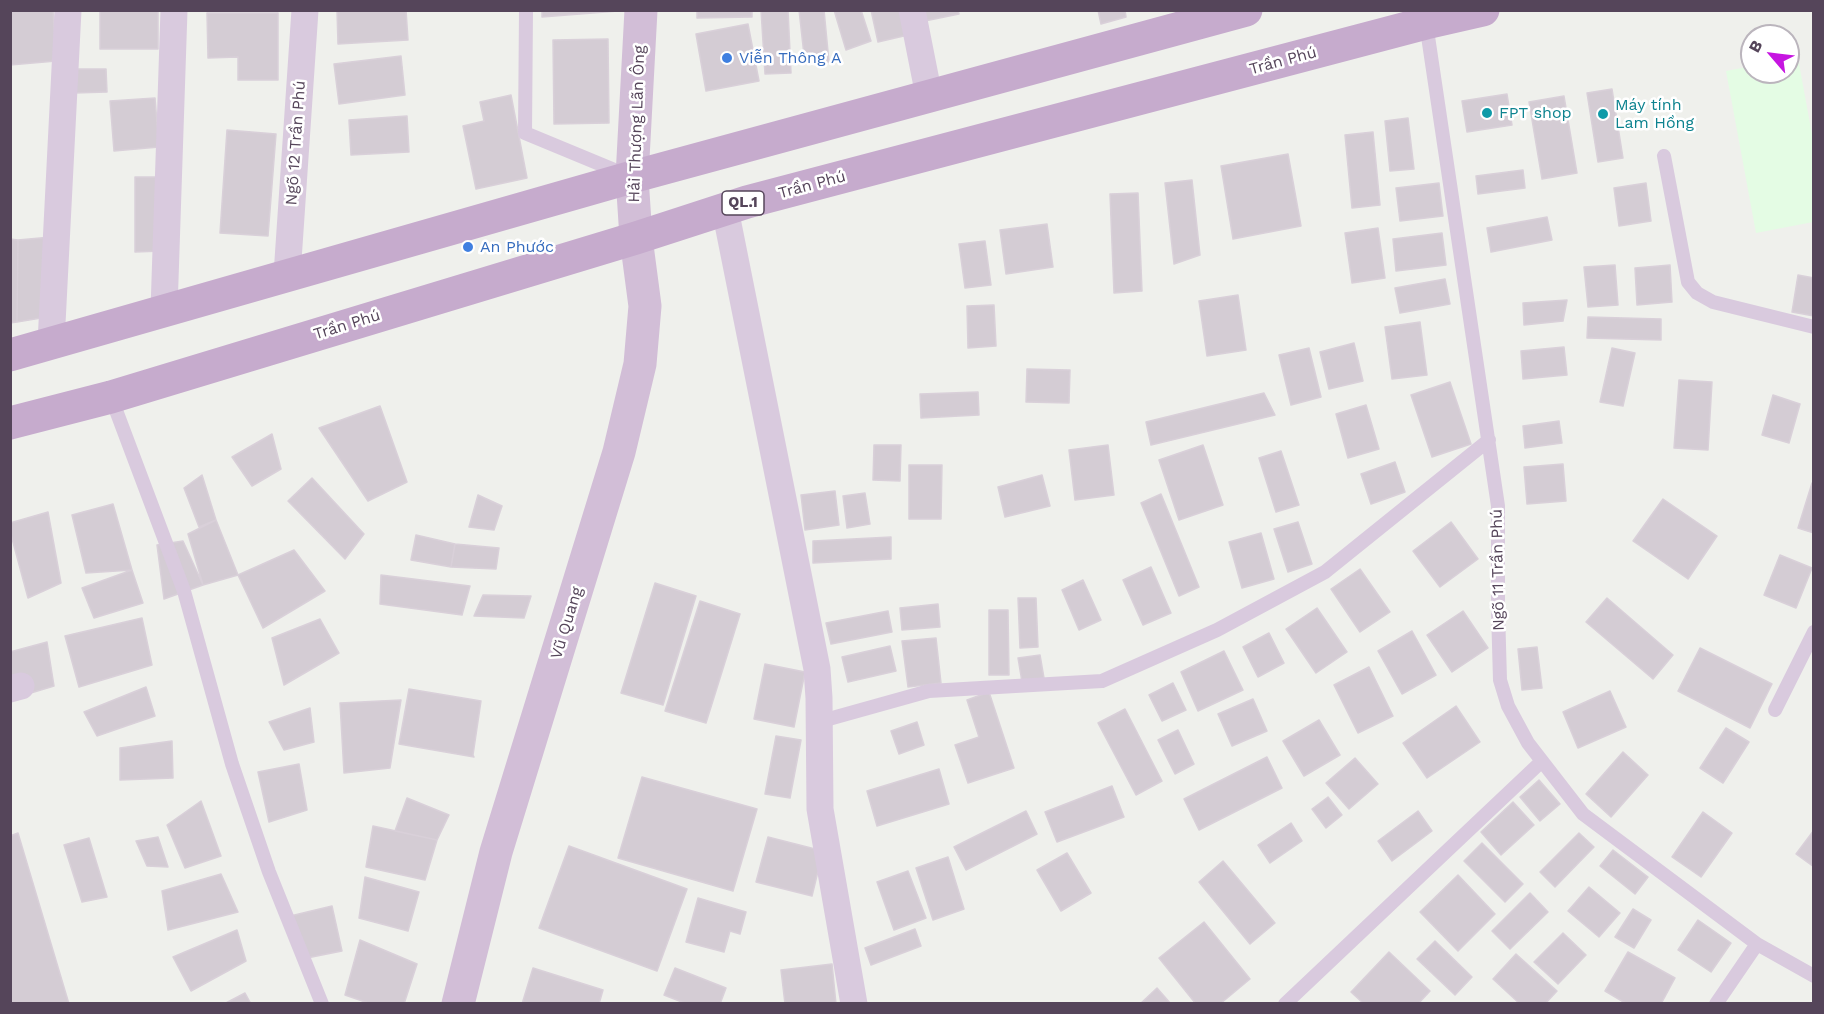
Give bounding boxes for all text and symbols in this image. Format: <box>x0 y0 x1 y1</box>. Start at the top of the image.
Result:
north arrow <box>1740 24 1800 84</box>
text: B <box>1744 37 1766 56</box>
street label: Trần Phú <box>1247 43 1319 79</box>
street label: Hải Thượng Lãn Ông <box>625 45 649 203</box>
place label: Viễn Thông A <box>739 48 841 68</box>
marker: Viễn Thông A <box>720 51 734 65</box>
street label: Ngõ 12 Trần Phú <box>282 80 310 206</box>
place label: Máy tính Lam Hồng <box>1615 95 1694 133</box>
place label: FPT shop <box>1499 103 1572 123</box>
marker: FPT shop <box>1480 106 1494 120</box>
marker: Máy tính Lam Hồng <box>1596 107 1610 121</box>
street label: Trần Phú <box>776 167 848 203</box>
road number: QL.1 <box>722 191 764 215</box>
place label: An Phước <box>480 237 554 257</box>
marker: An Phước <box>461 240 475 254</box>
street label: Trần Phú <box>311 306 383 344</box>
street label: Ngõ 11 Trần Phú <box>1487 509 1509 631</box>
street label: Vũ Quang <box>547 585 587 661</box>

